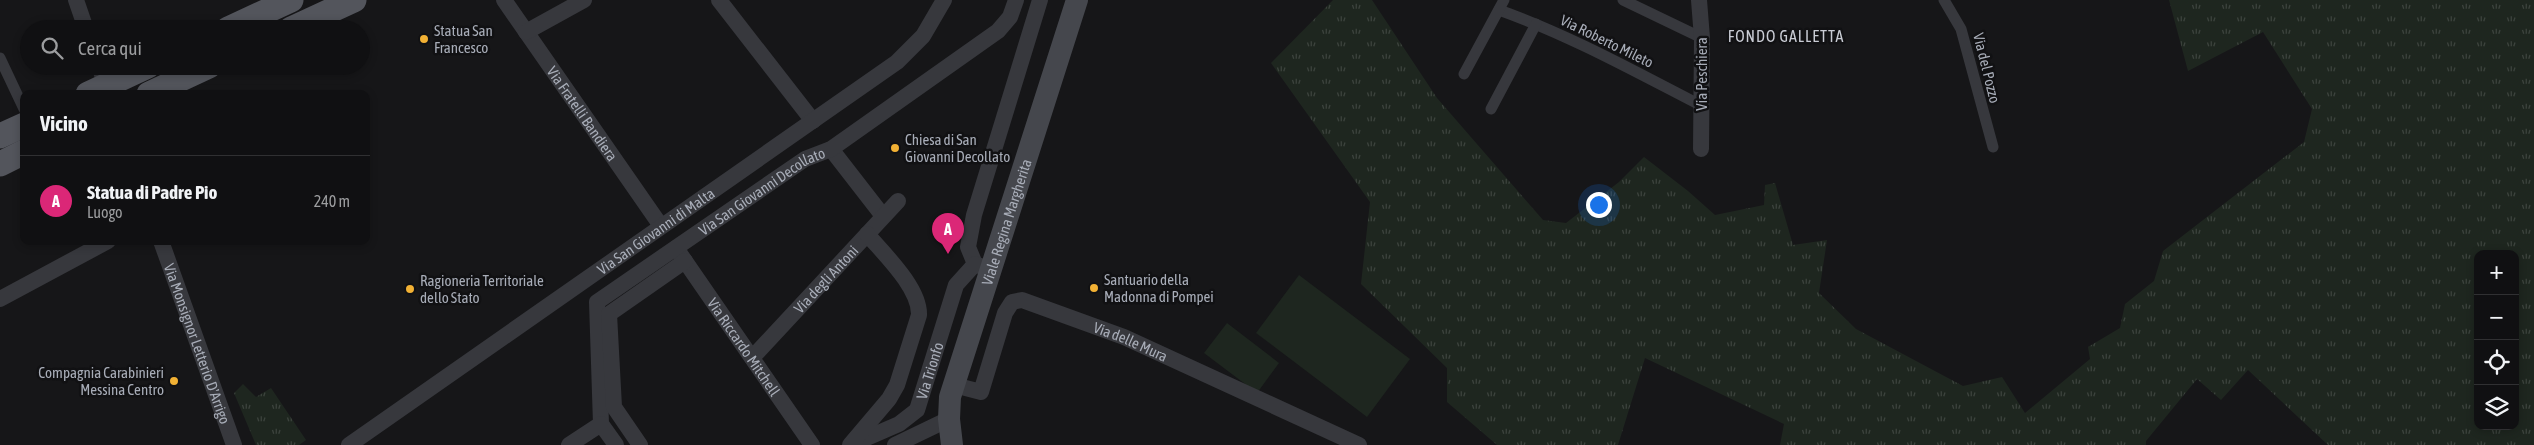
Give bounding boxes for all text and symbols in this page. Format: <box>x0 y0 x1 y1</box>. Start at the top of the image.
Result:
street label: Via Roberto Mileto <box>1558 11 1656 71</box>
search box <box>20 20 370 75</box>
place label: Statua San Francesco <box>434 22 493 56</box>
district label: FONDO GALLETTA <box>1728 27 1844 45</box>
street label: Via del Pozzo <box>1970 31 2004 105</box>
marker: Statua San Francesco <box>418 33 430 45</box>
icon: search <box>38 34 66 62</box>
text: Cerca qui <box>78 37 142 59</box>
street label: Via Peschiera <box>1693 37 1710 111</box>
street label: Via Fratelli Bandiera <box>544 63 621 164</box>
text: Vicino <box>40 111 88 135</box>
place label: Chiesa di San Giovanni Decollato <box>905 131 1010 165</box>
marker: Chiesa di San Giovanni Decollato <box>889 142 901 154</box>
street label: Via San Giovanni Decollato <box>695 144 827 238</box>
street label: Viale Regina Margherita <box>978 157 1034 287</box>
text: Statua di Padre Pio <box>87 181 217 203</box>
street label: Via San Giovanni di Malta <box>594 184 717 277</box>
text: A <box>52 192 60 210</box>
text: 240 m <box>314 192 350 210</box>
your location <box>1586 192 1612 218</box>
text: Luogo <box>87 203 123 221</box>
pin: A <box>932 213 964 254</box>
street label: Via degli Antoni <box>790 242 861 316</box>
map controls <box>2474 250 2519 430</box>
button: + <box>2474 250 2519 295</box>
street label: Via Monsignor Letterio D'Arrigo <box>161 261 234 426</box>
place label: Santuario della Madonna di Pompei <box>1104 271 1214 305</box>
place label: Ragioneria Territoriale dello Stato <box>420 272 544 306</box>
marker: Santuario della Madonna di Pompei <box>1088 282 1100 294</box>
marker: Ragioneria Territoriale dello Stato <box>404 283 416 295</box>
street label: Via Riccardo Mitchell <box>705 295 784 399</box>
button: − <box>2474 295 2519 340</box>
street label: Via delle Mura <box>1091 318 1171 364</box>
street label: Via Trionfo <box>912 340 946 401</box>
button: locate <box>2474 340 2519 385</box>
place label: Compagnia Carabinieri Messina Centro <box>38 364 164 398</box>
marker: Compagnia Carabinieri Messina Centro <box>168 375 180 387</box>
button: layers <box>2474 385 2519 430</box>

